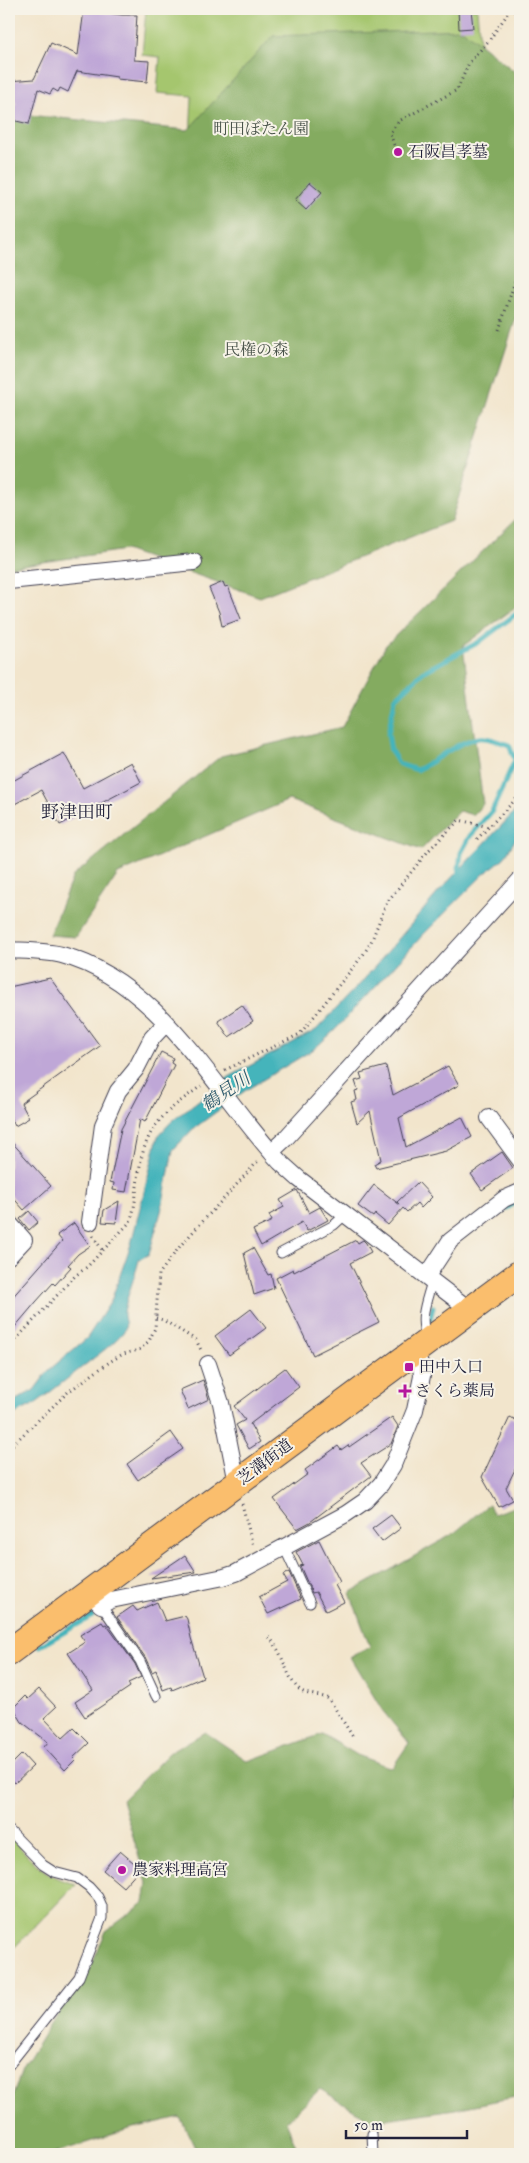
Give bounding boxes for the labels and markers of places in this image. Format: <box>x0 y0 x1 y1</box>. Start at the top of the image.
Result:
place label: 石阪昌孝墓 <box>408 142 488 162</box>
marker: 石阪昌孝墓 <box>392 146 404 158</box>
place label: 田中入口 <box>419 1357 483 1377</box>
marker: 田中入口 <box>403 1361 415 1373</box>
place label: さくら薬局 <box>415 1381 495 1401</box>
marker: さくら薬局 <box>399 1385 411 1397</box>
place label: 農家料理高宮 <box>132 1860 228 1880</box>
marker: 農家料理高宮 <box>116 1864 128 1876</box>

